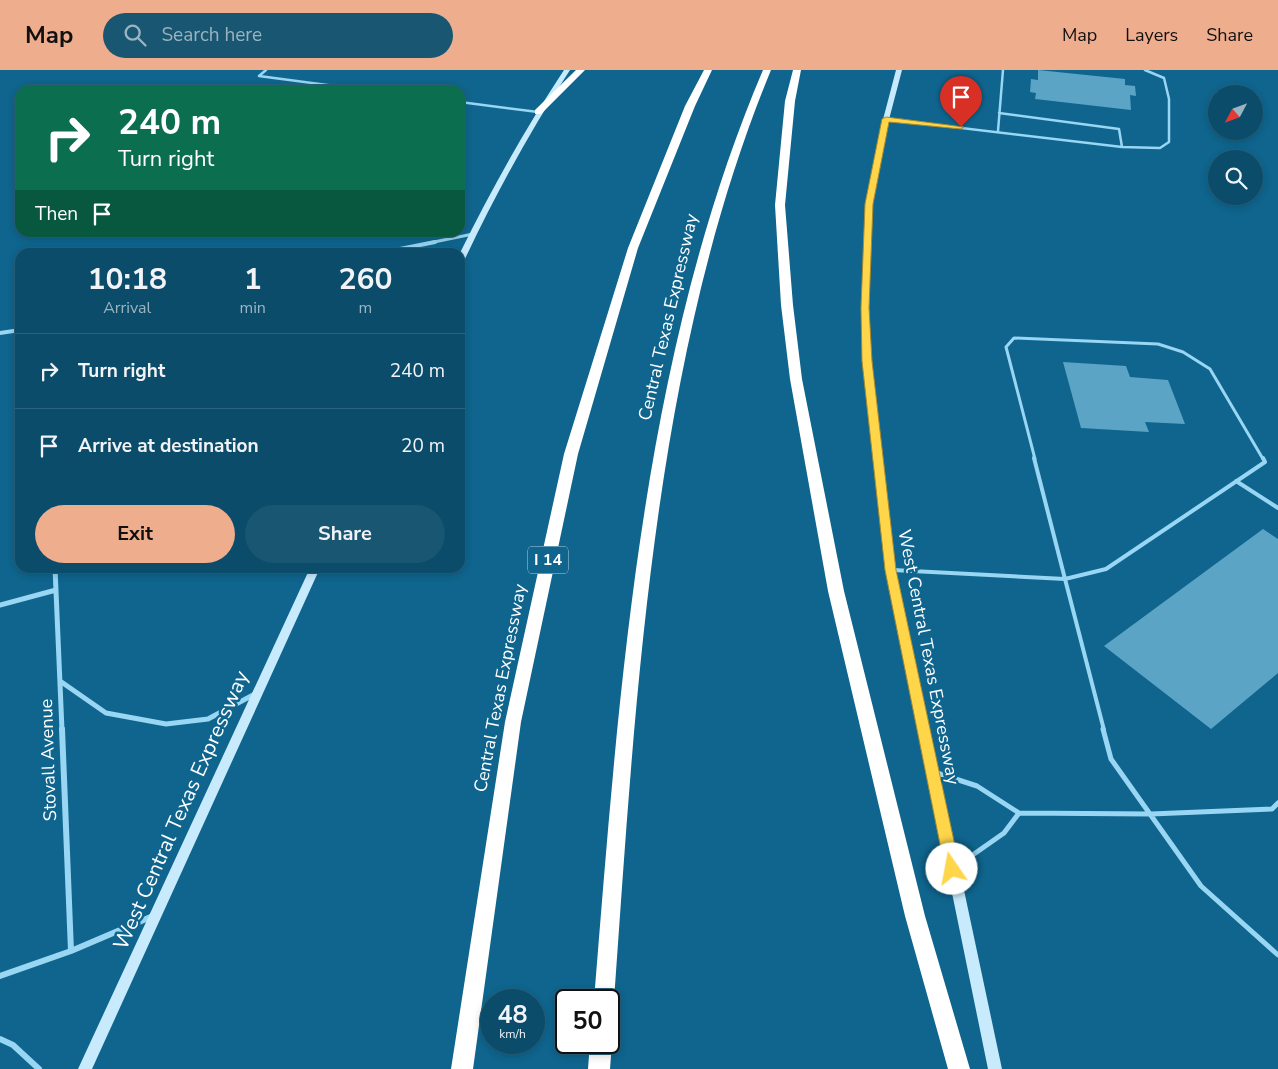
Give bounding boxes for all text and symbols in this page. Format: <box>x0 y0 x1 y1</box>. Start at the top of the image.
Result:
search box <box>103 13 453 58</box>
text: Map <box>25 19 73 51</box>
icon: search <box>121 21 149 49</box>
text: Search here <box>161 22 262 48</box>
text: Map <box>1062 23 1097 47</box>
text: Layers <box>1125 23 1178 47</box>
text: Share <box>1206 23 1253 47</box>
pin <box>940 76 982 127</box>
icon: arrive <box>947 83 975 111</box>
north arrow <box>1208 85 1262 140</box>
map controls <box>1208 85 1263 205</box>
text: 240 m <box>118 99 221 146</box>
icon: right <box>35 105 100 170</box>
text: Turn right <box>118 144 214 174</box>
button: search <box>1208 150 1263 205</box>
icon: arrive <box>88 200 116 228</box>
text: Then <box>35 201 78 227</box>
street label: Central Texas Expressway <box>632 210 704 423</box>
text: 10:18 <box>88 259 167 300</box>
text: 1 <box>244 259 262 300</box>
text: 260 <box>338 259 392 300</box>
text: Arrival <box>103 297 151 319</box>
text: min <box>239 297 266 319</box>
text: m <box>359 297 372 319</box>
icon: right <box>35 357 63 385</box>
text: Turn right <box>78 358 165 384</box>
text: 240 m <box>390 358 445 384</box>
icon: arrive <box>35 432 63 460</box>
text: Arrive at destination <box>78 433 259 459</box>
text: 20 m <box>401 433 445 459</box>
button: Exit <box>35 505 235 563</box>
button: Share <box>245 505 445 563</box>
street label: West Central Texas Expressway <box>892 527 966 787</box>
road number: I 14 <box>528 546 568 574</box>
street label: Central Texas Expressway <box>468 581 532 794</box>
street label: West Central Texas Expressway <box>107 666 255 954</box>
street label: Stovall Avenue <box>34 698 62 822</box>
position arrow <box>925 842 977 894</box>
speed limit sign: 50 <box>555 989 620 1054</box>
text: 48 <box>497 998 528 1032</box>
text: km/h <box>499 1026 526 1042</box>

